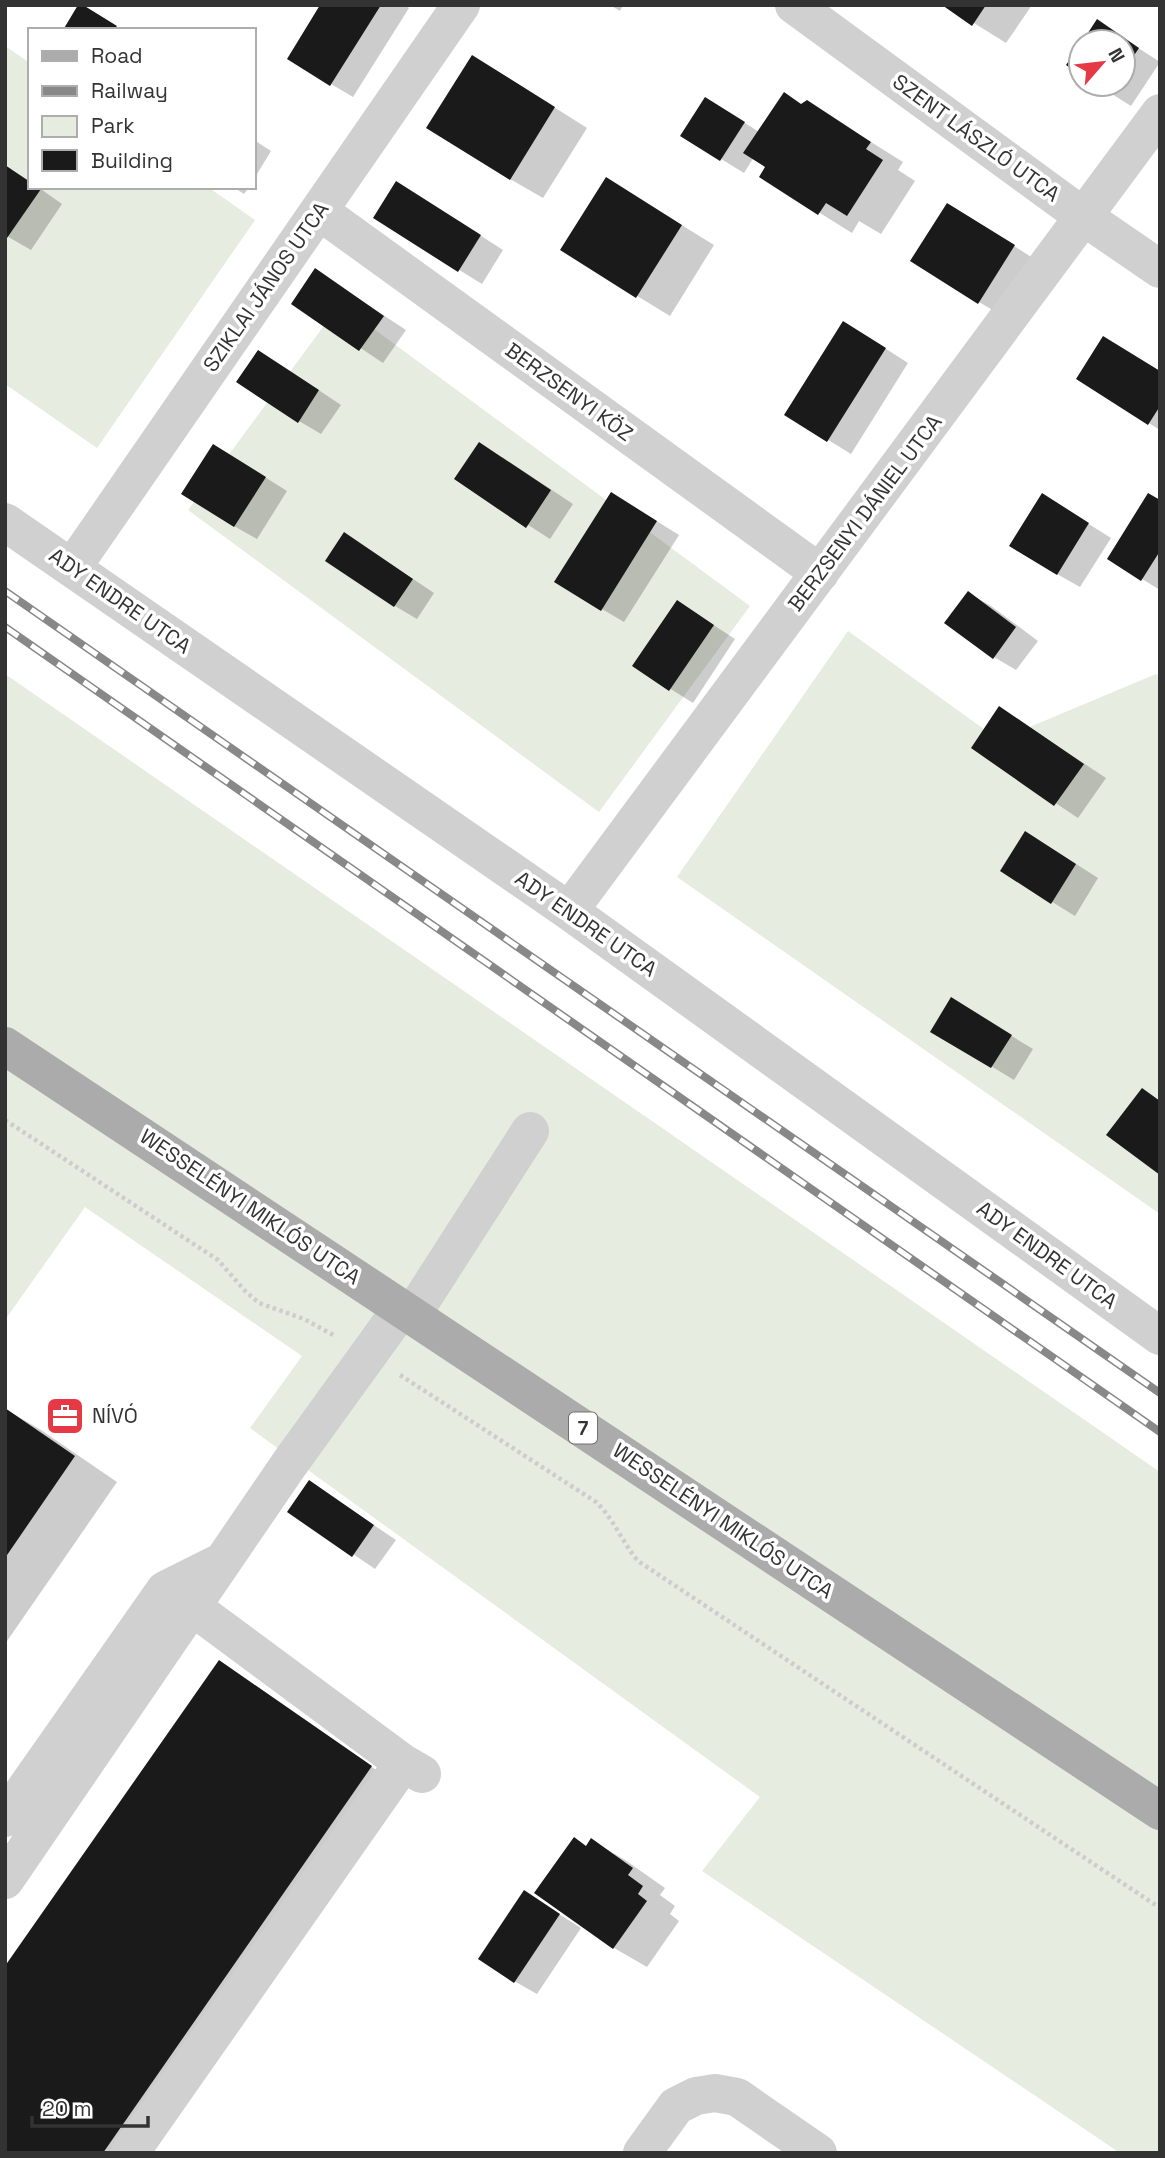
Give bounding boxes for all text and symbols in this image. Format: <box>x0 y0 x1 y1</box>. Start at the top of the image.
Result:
legend <box>28 28 256 189</box>
north arrow <box>1067 28 1137 98</box>
text: Road <box>91 42 143 69</box>
text: N <box>1103 44 1131 67</box>
street label: SZENT LÁSZLÓ UTCA <box>887 68 1065 207</box>
text: Railway <box>91 77 168 104</box>
text: Park <box>91 112 135 139</box>
text: Building <box>91 147 173 174</box>
street label: SZIKLAI JÁNOS UTCA <box>197 196 334 377</box>
street label: BERZSENYI KÖZ <box>500 336 638 447</box>
street label: BERZSENYI DÁNIEL UTCA <box>782 409 947 616</box>
street label: ADY ENDRE UTCA <box>44 542 196 660</box>
street label: ADY ENDRE UTCA <box>510 865 662 983</box>
street label: WESSELÉNYI MIKLÓS UTCA <box>135 1123 366 1290</box>
street label: ADY ENDRE UTCA <box>972 1195 1123 1315</box>
office icon: NÍVÓ <box>44 1395 86 1437</box>
place label: NÍVÓ <box>92 1402 138 1429</box>
road number: 7 <box>569 1412 597 1444</box>
street label: WESSELÉNYI MIKLÓS UTCA <box>608 1437 839 1604</box>
scale bar <box>32 2084 147 2128</box>
text: 20 m <box>42 2095 92 2122</box>

